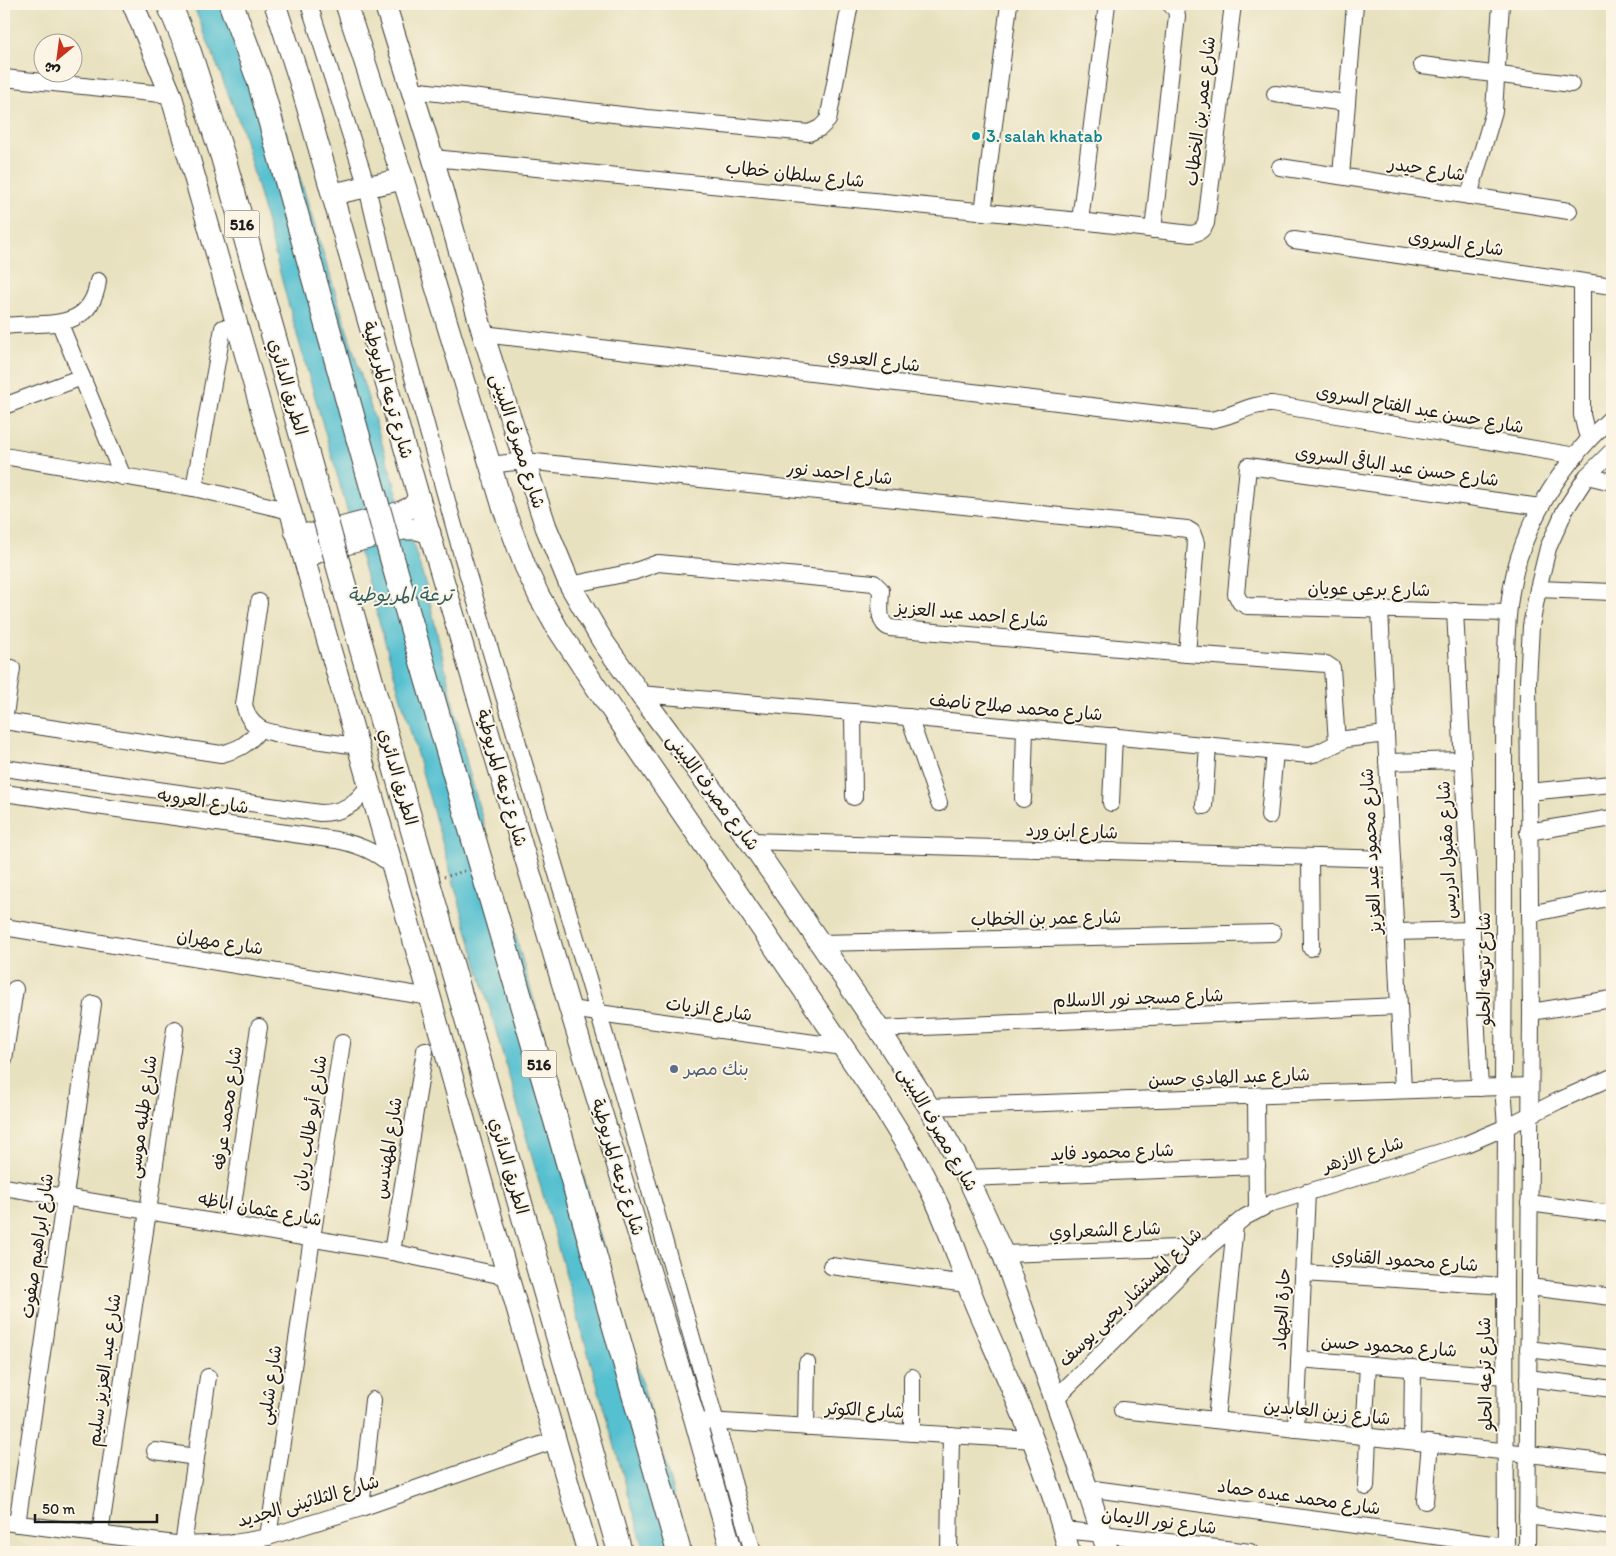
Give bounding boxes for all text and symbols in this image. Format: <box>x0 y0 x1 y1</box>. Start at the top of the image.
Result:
north arrow <box>32 32 82 82</box>
street label: شارع عمر بن الخطاب <box>1180 35 1221 187</box>
text: ش <box>41 58 63 80</box>
place label: 3. salah khatab <box>986 125 1103 147</box>
marker: 3. salah khatab <box>970 130 982 142</box>
street label: شارع حيدر <box>1385 152 1467 187</box>
street label: شارع سلطان خطاب <box>724 156 866 193</box>
road number: 516 <box>224 210 260 238</box>
street label: شارع السروى <box>1407 225 1505 262</box>
street label: شارع ترعه المريوطية <box>357 319 418 462</box>
street label: الطريق الدائري <box>262 336 312 439</box>
street label: شارع العدوي <box>826 343 922 379</box>
street label: شارع مصرف اللبينى <box>485 371 550 512</box>
street label: شارع حسن عبد الفتاح السروى <box>1314 380 1526 439</box>
street label: شارع حسن عبد الباقى السروى <box>1294 440 1500 492</box>
street label: شارع احمد نور <box>785 456 894 490</box>
street label: شارع برعى عويان <box>1307 577 1431 602</box>
water label: ترعة المريوطية <box>348 583 456 607</box>
street label: شارع احمد عبد العزيز <box>893 596 1049 633</box>
street label: شارع محمد صلاح ناصف <box>928 688 1104 727</box>
street label: شارع ترعه المريوطية <box>471 707 532 850</box>
street label: الطريق الدائري <box>372 726 422 829</box>
street label: شارع مصرف اللبينى <box>661 729 764 855</box>
street label: شارع محمود عبد العزيز <box>1356 767 1387 937</box>
street label: شارع مقبول ادريس <box>1432 780 1463 920</box>
street label: شارع العروبه <box>156 784 250 819</box>
street label: شارع ابن ورد <box>1025 818 1119 845</box>
street label: شارع عمر بن الخطاب <box>970 906 1122 931</box>
street label: شارع ترعه الحلو <box>1473 912 1496 1027</box>
street label: شارع مهران <box>175 924 265 961</box>
street label: شارع مسجد نور الاسلام <box>1052 984 1224 1015</box>
street label: شارع الزيات <box>664 992 754 1027</box>
street label: شارع محمد عرفه <box>207 1045 248 1171</box>
road number: 516 <box>522 1050 556 1078</box>
street label: شارع طلبه موسى <box>122 1054 163 1180</box>
street label: شارع أبو طالب ريان <box>288 1054 333 1193</box>
place label: بنك مصر <box>682 1058 749 1080</box>
marker: بنك مصر <box>668 1063 680 1075</box>
street label: شارع مصرف اللبينى <box>892 1063 983 1196</box>
street label: شارع عبد الهادي حسن <box>1148 1063 1310 1093</box>
street label: شارع المهندس <box>369 1096 408 1201</box>
street label: شارع ترعه المريوطية <box>586 1096 649 1238</box>
street label: الطريق الدائري <box>483 1115 533 1218</box>
street label: شارع الازهر <box>1318 1131 1407 1178</box>
street label: شارع محمود فايد <box>1050 1139 1174 1166</box>
street label: شارع ابراهيم صفوت <box>16 1172 61 1320</box>
street label: شارع عثمان اباظه <box>196 1187 324 1232</box>
street label: شارع الشعراوي <box>1049 1217 1161 1245</box>
street label: شارع المستشار يحيى يوسف <box>1054 1223 1207 1372</box>
street label: شارع محمود القناوي <box>1331 1244 1479 1278</box>
street label: حارة الجهاد <box>1269 1267 1295 1351</box>
street label: شارع عبد العزيز سليم <box>82 1292 129 1448</box>
street label: شارع ترعه الحلو <box>1473 1317 1498 1432</box>
street label: شارع محمود حسن <box>1320 1330 1458 1363</box>
street label: شارع شلبى <box>253 1344 287 1427</box>
street label: شارع زين العابدين <box>1262 1394 1392 1431</box>
street label: شارع الكوثر <box>823 1397 905 1424</box>
street label: شارع الثلاثينى الجديد <box>234 1470 382 1533</box>
street label: شارع محمد عبده حماد <box>1216 1475 1382 1520</box>
scale bar <box>35 1491 158 1523</box>
text: 50 m <box>42 1500 75 1518</box>
street label: شارع نور الايمان <box>1100 1503 1218 1540</box>

